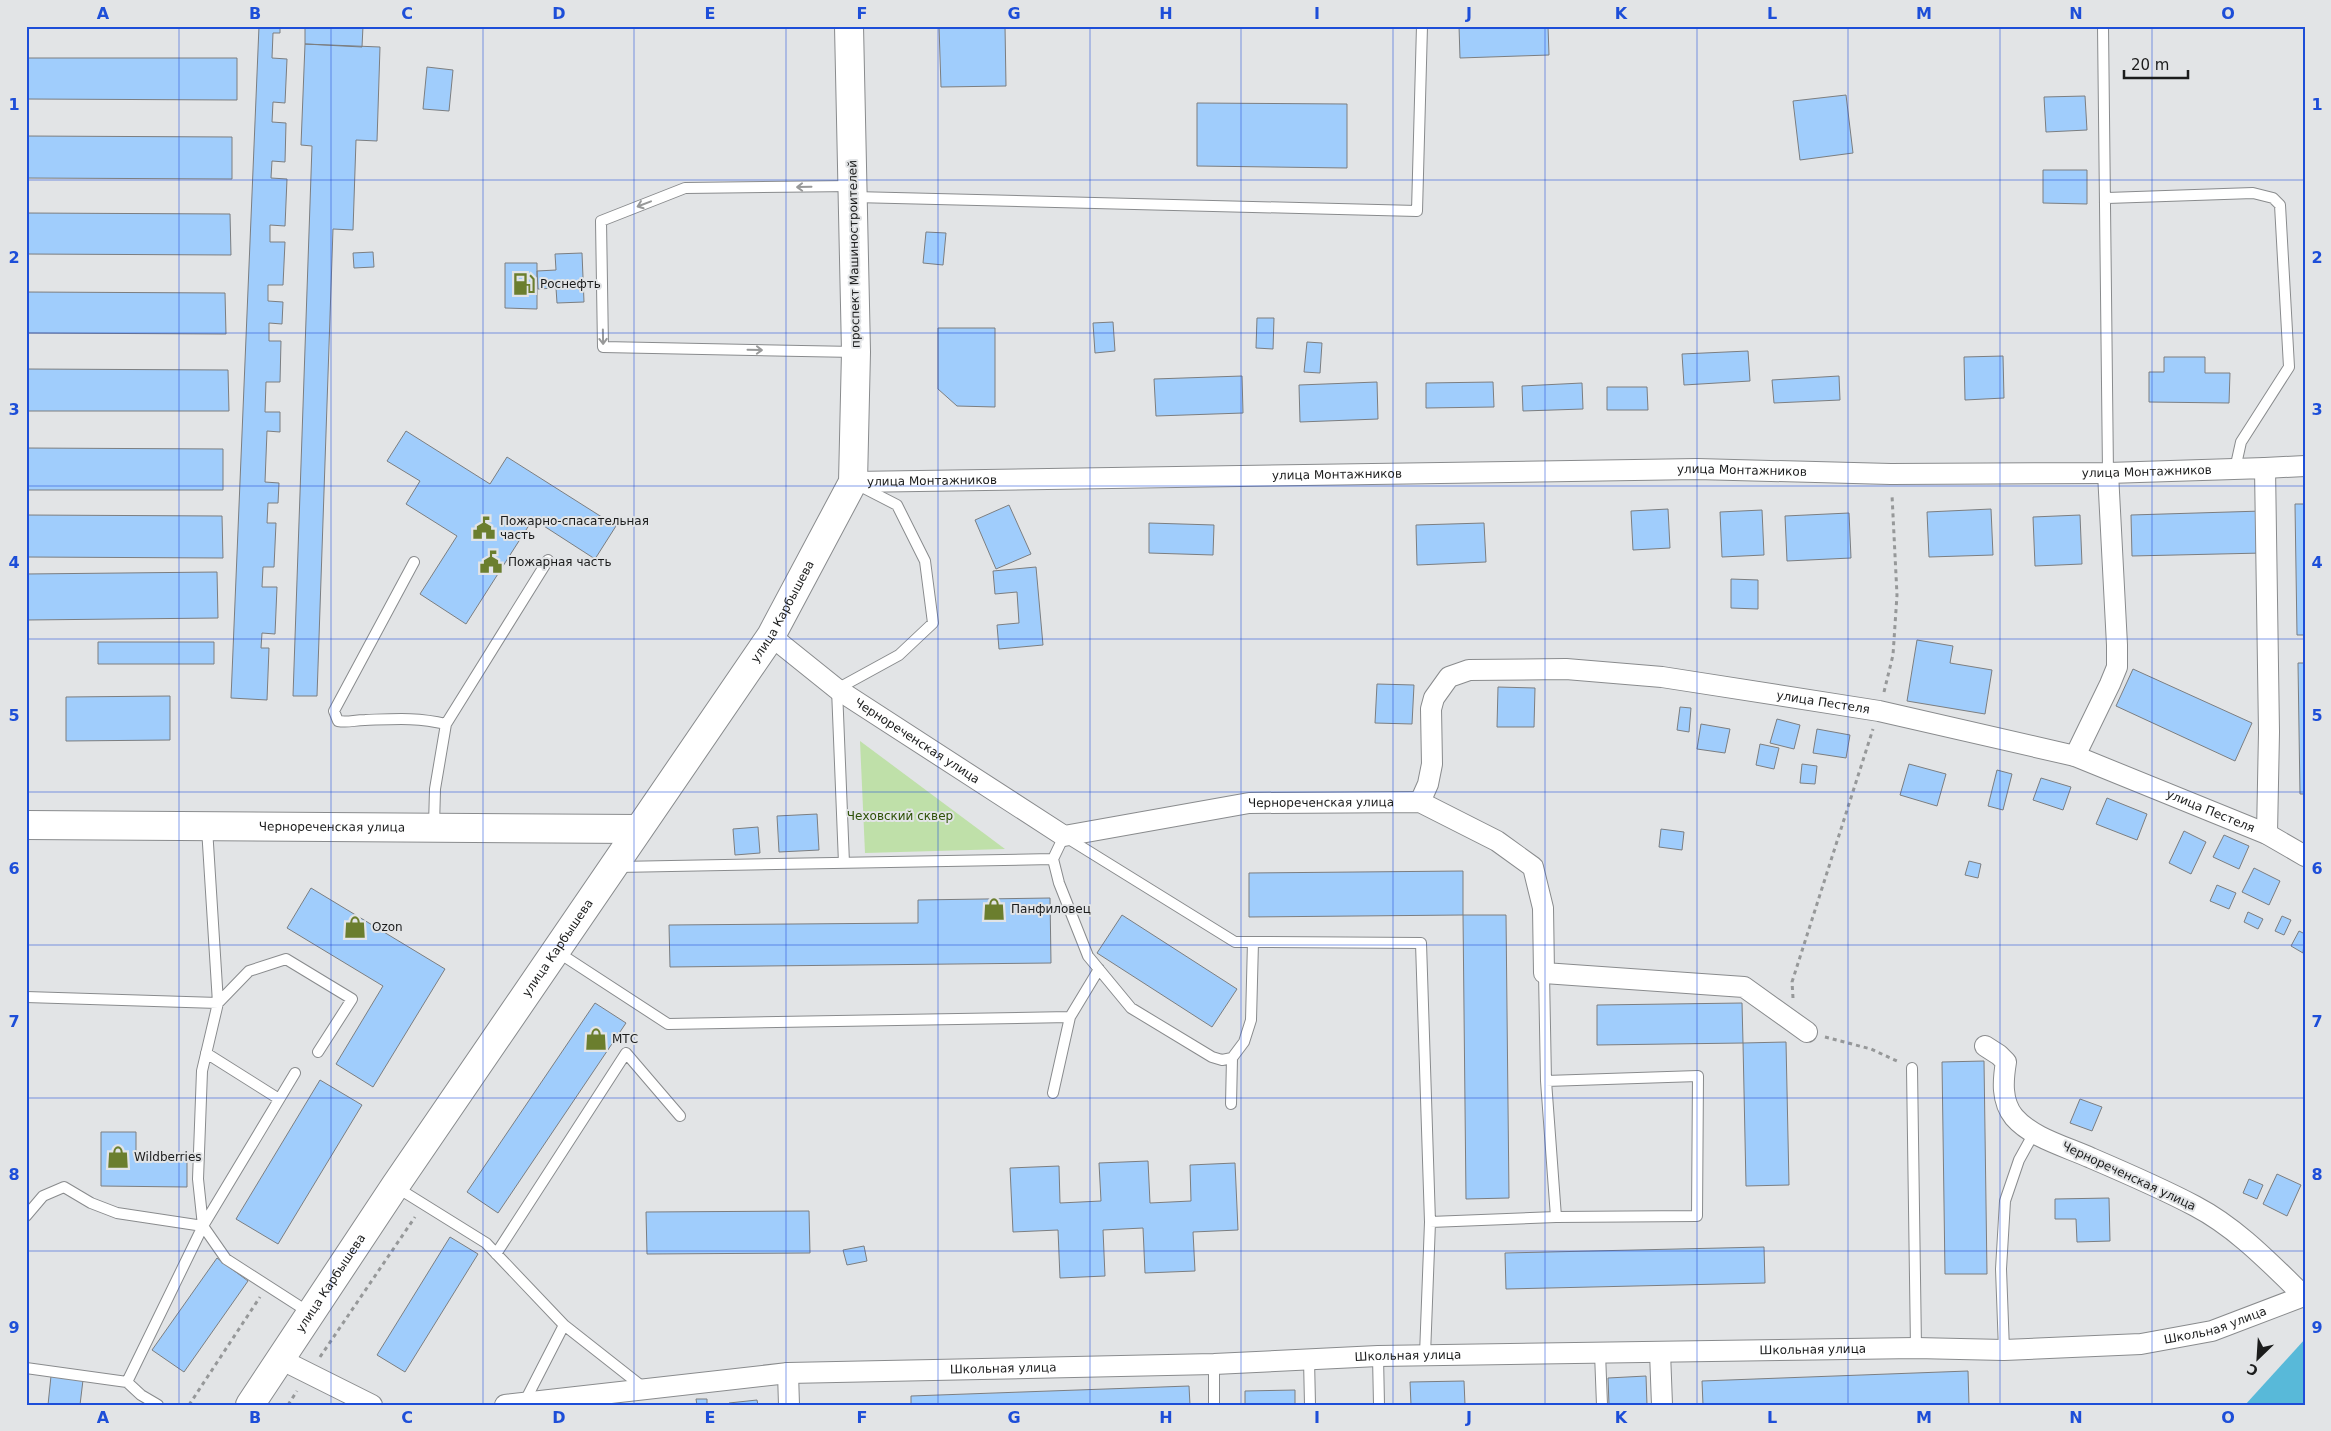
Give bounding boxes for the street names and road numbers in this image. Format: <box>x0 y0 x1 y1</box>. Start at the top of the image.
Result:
street label: проспект Машиностроителей <box>845 160 863 348</box>
street label: улица Монтажников <box>1677 462 1807 479</box>
street label: улица Монтажников <box>2082 463 2212 480</box>
street label: улица Монтажников <box>1272 467 1402 483</box>
street label: улица Монтажников <box>867 473 997 489</box>
street label: улица Карбышева <box>748 558 817 665</box>
street label: улица Пестеля <box>1776 688 1871 716</box>
street label: Чернореченская улица <box>852 695 982 786</box>
street label: улица Пестеля <box>2164 787 2257 835</box>
street label: Чернореченская улица <box>1248 795 1394 810</box>
street label: Чернореченская улица <box>259 820 405 834</box>
street label: улица Карбышева <box>519 896 596 999</box>
street label: Чернореченская улица <box>2060 1139 2198 1213</box>
street label: улица Карбышева <box>293 1231 368 1335</box>
street label: Школьная улица <box>2163 1304 2269 1347</box>
street label: Школьная улица <box>1759 1342 1866 1357</box>
street label: Школьная улица <box>1354 1348 1461 1364</box>
street label: Школьная улица <box>950 1360 1057 1377</box>

